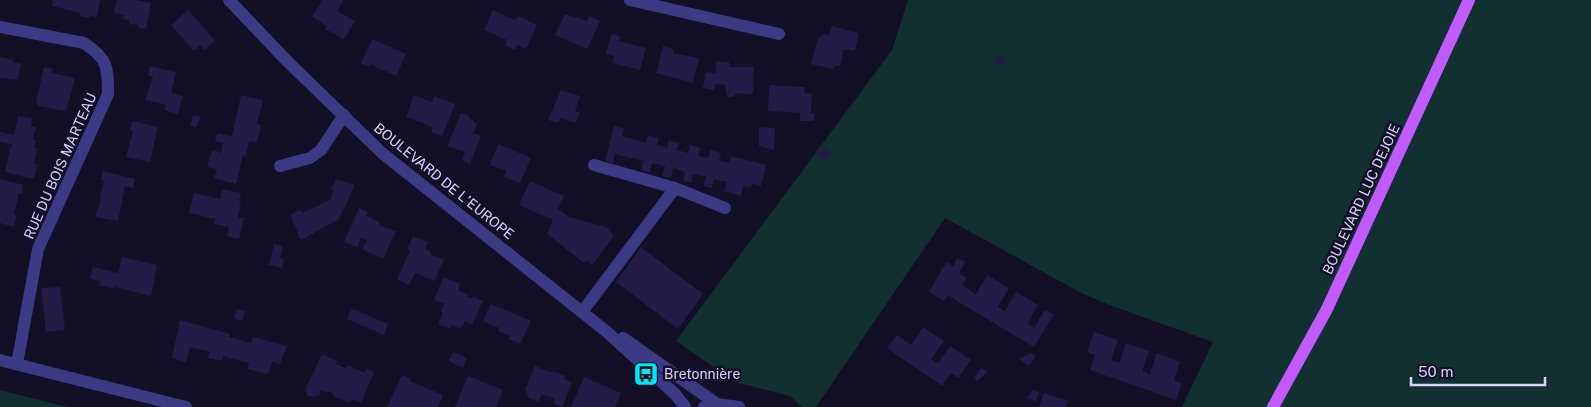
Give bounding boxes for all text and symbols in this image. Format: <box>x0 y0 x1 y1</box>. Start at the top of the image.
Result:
street label: RUE DU BOIS MARTEAU <box>21 90 99 242</box>
street label: BOULEVARD DE L'EUROPE <box>371 120 517 242</box>
street label: BOULEVARD LUC DEJOIE <box>1319 121 1403 277</box>
scale bar <box>1411 354 1545 386</box>
bus stop icon: Bretonnière <box>633 361 659 387</box>
text: 50 m <box>1418 363 1453 380</box>
place label: Bretonnière <box>664 366 740 382</box>

